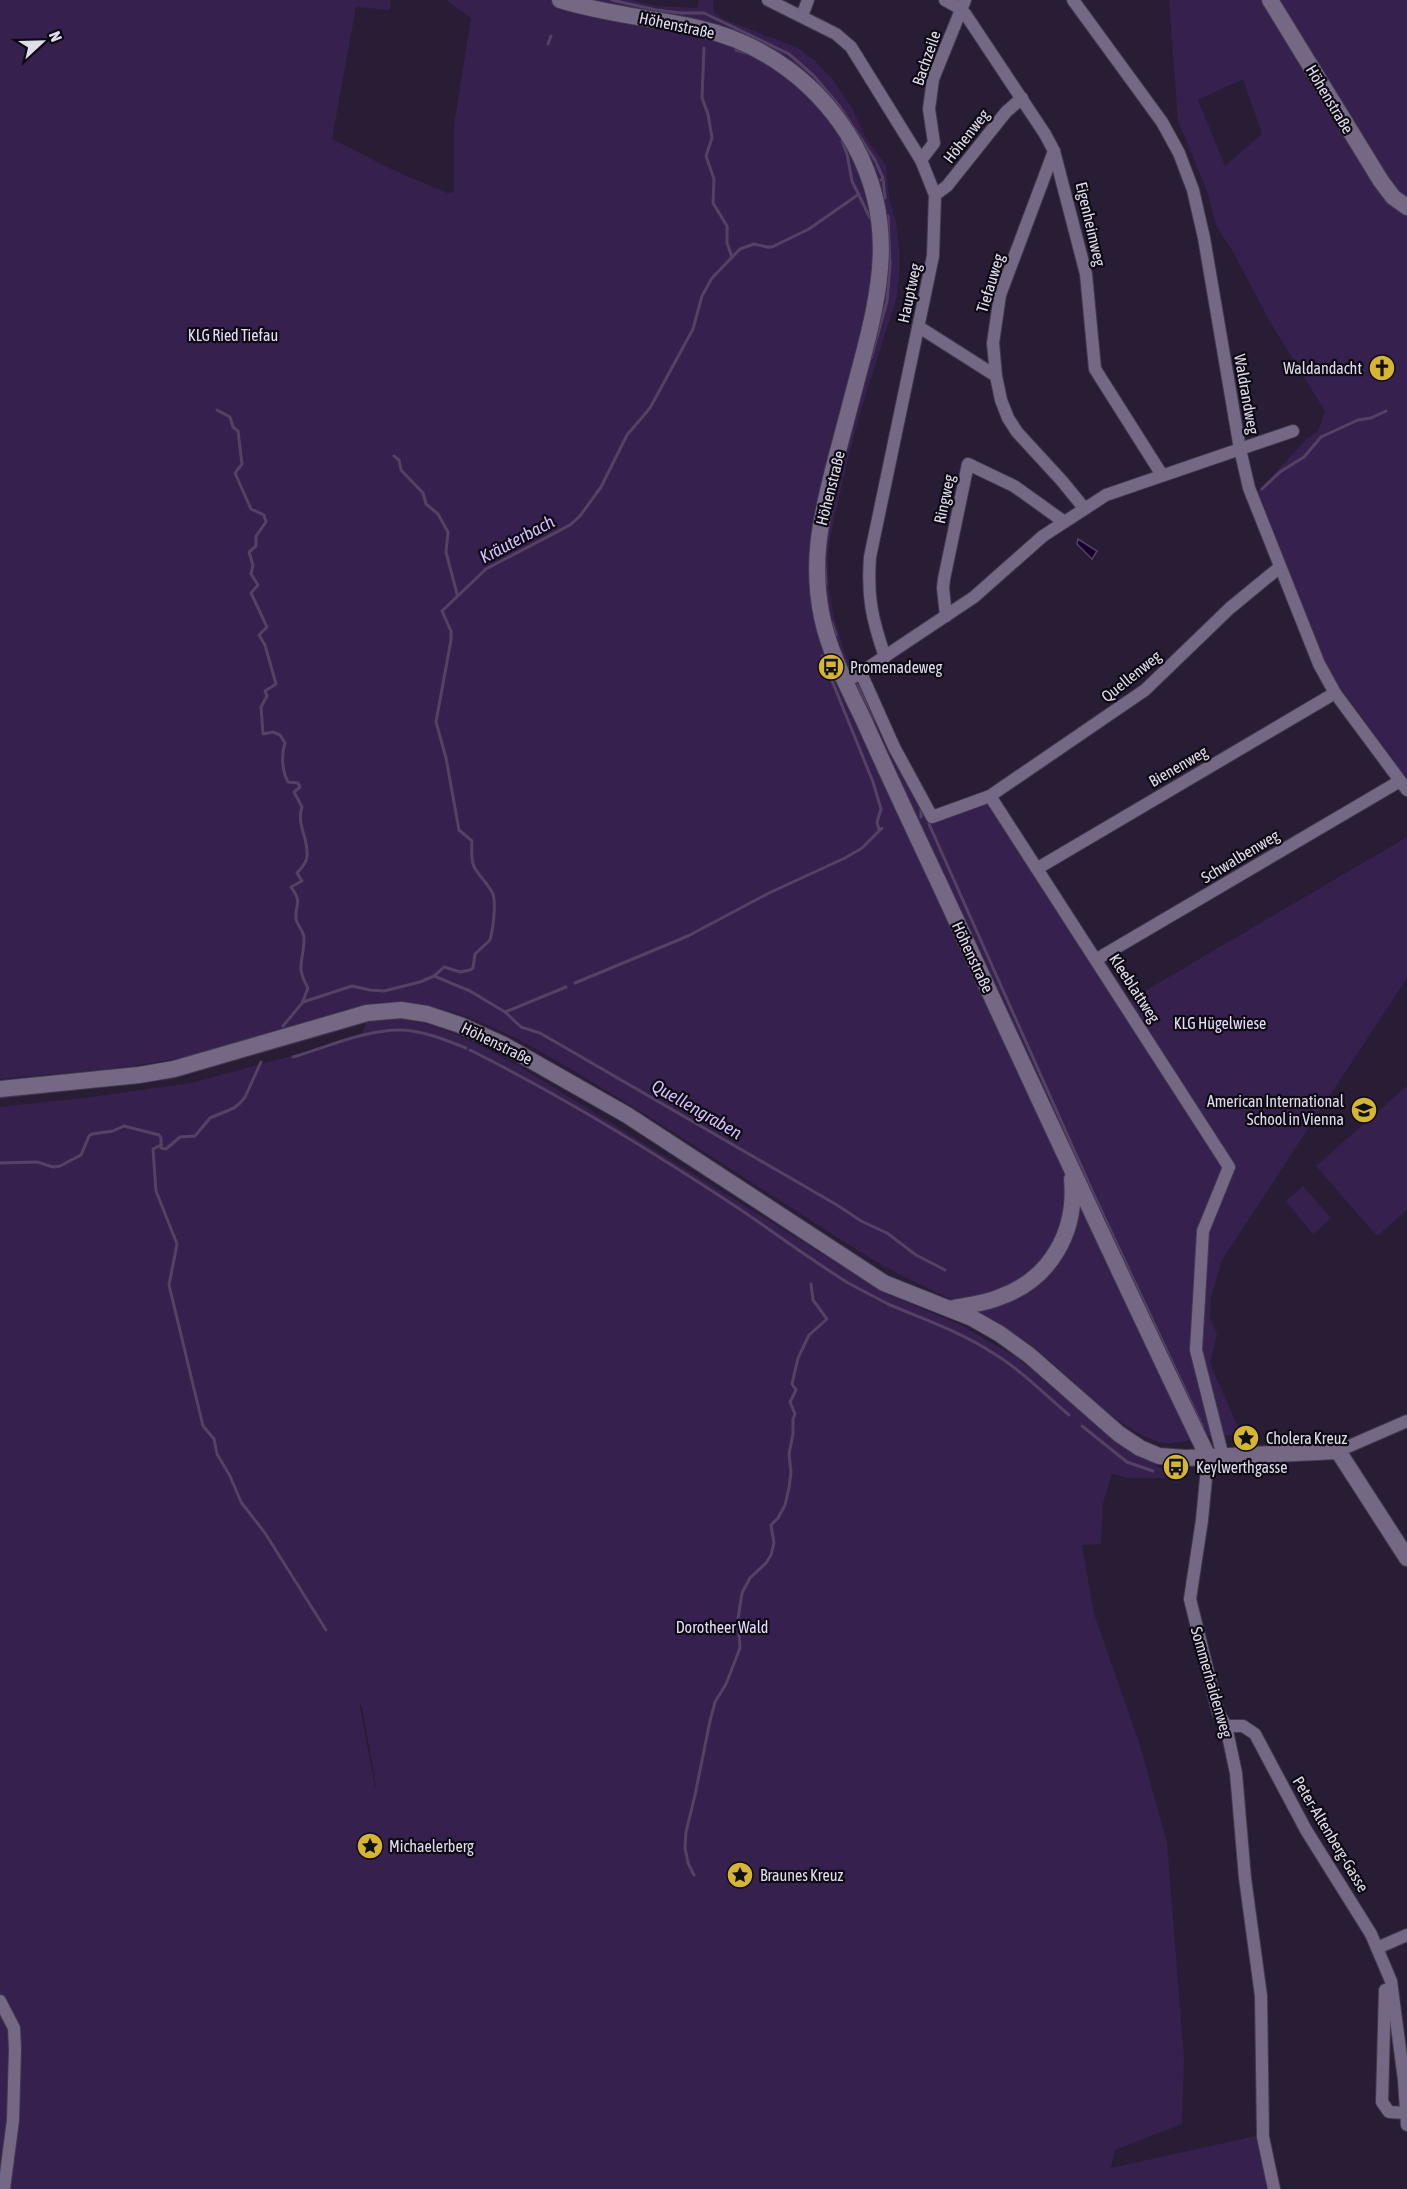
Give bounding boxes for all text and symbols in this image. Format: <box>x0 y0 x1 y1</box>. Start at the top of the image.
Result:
street label: Höhenstraße <box>638 8 716 42</box>
north arrow <box>12 12 72 72</box>
street label: Bachzeile <box>908 28 944 88</box>
text: N <box>46 29 66 44</box>
street label: Höhenstraße <box>1303 62 1357 136</box>
street label: Höhenweg <box>939 105 993 167</box>
street label: Eigenheimweg <box>1072 180 1109 268</box>
street label: Tiefauweg <box>973 251 1008 315</box>
street label: Hauptweg <box>894 262 925 325</box>
park label: KLG Ried Tiefau <box>188 326 278 344</box>
street label: Waldrandweg <box>1230 353 1263 436</box>
church icon: Waldandacht <box>1367 353 1397 383</box>
place label: Waldandacht <box>1283 359 1362 377</box>
street label: Höhenstraße <box>812 449 848 527</box>
street label: Ringweg <box>930 473 959 525</box>
water label: Kräuterbach <box>476 510 558 567</box>
street label: Quellenweg <box>1098 647 1165 706</box>
bus stop icon: Promenadeweg <box>816 652 846 682</box>
place label: Promenadeweg <box>850 658 942 677</box>
street label: Bienenweg <box>1145 742 1211 791</box>
street label: Schwalbenweg <box>1198 826 1283 887</box>
street label: Höhenstraße <box>949 919 997 995</box>
street label: Kleeblattweg <box>1105 950 1164 1026</box>
park label: KLG Hügelwiese <box>1174 1014 1266 1033</box>
street label: Höhenstraße <box>459 1018 535 1068</box>
water label: Quellengraben <box>648 1075 746 1143</box>
place label: American International School in Vienna <box>1207 1092 1345 1128</box>
school or university icon: American International School in Vienna <box>1349 1095 1379 1125</box>
place icon: Cholera Kreuz <box>1231 1423 1261 1453</box>
place label: Cholera Kreuz <box>1266 1429 1347 1447</box>
bus stop icon: Keylwerthgasse <box>1161 1452 1191 1482</box>
place label: Keylwerthgasse <box>1196 1458 1287 1477</box>
park label: Dorotheer Wald <box>676 1618 768 1636</box>
street label: Sommerhaidenweg <box>1187 1625 1236 1740</box>
street label: Peter-Altenberg-Gasse <box>1289 1773 1373 1895</box>
place icon: Michaelerberg <box>355 1831 385 1861</box>
place label: Michaelerberg <box>389 1837 474 1856</box>
place icon: Braunes Kreuz <box>725 1860 755 1890</box>
place label: Braunes Kreuz <box>760 1866 844 1884</box>

